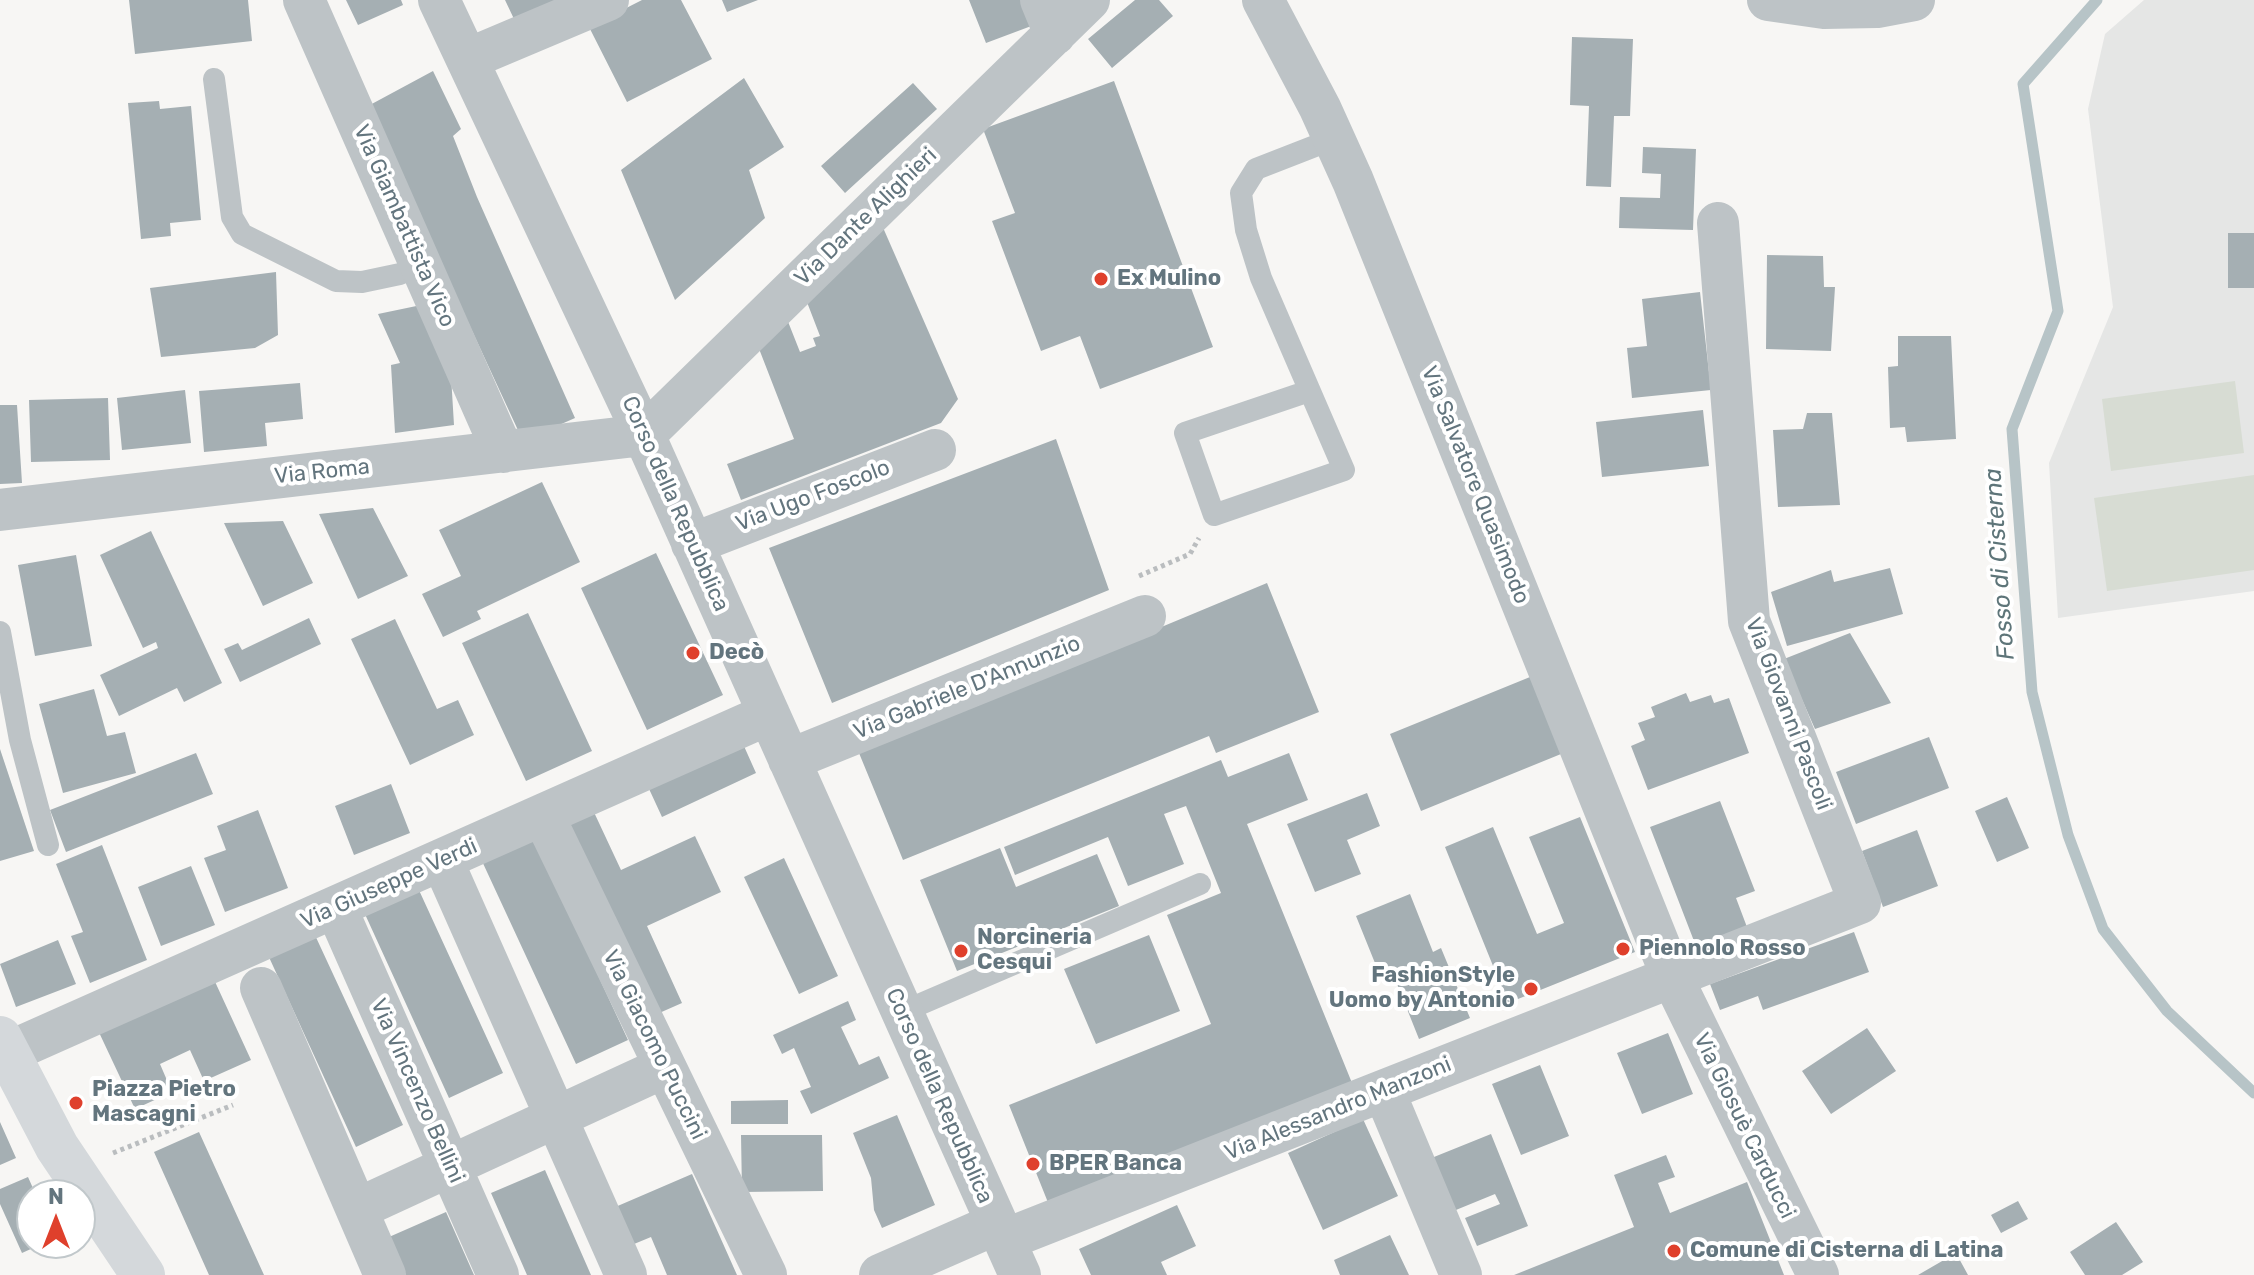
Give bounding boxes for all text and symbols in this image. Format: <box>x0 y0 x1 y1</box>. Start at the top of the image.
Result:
street label: Via Giambattista Vico <box>347 121 461 331</box>
street label: Via Dante Alighieri <box>789 142 943 292</box>
place label: Ex Mulino <box>1117 266 1221 292</box>
marker: Ex Mulino <box>1092 270 1110 288</box>
street label: Via Salvatore Quasimodo <box>1415 362 1535 608</box>
street label: Corso della Repubblica <box>616 392 734 616</box>
street label: Via Roma <box>273 454 371 490</box>
street label: Via Ugo Foscolo <box>732 454 894 538</box>
water label: Fosso di Cisterna <box>1979 467 2021 661</box>
street label: Via Giovanni Pascoli <box>1739 614 1837 814</box>
street label: Via Gabriele D'Annunzio <box>850 630 1084 746</box>
place label: Decò <box>709 640 764 666</box>
marker: Decò <box>684 644 702 662</box>
street label: Via Giuseppe Verdi <box>297 833 481 935</box>
place label: Norcineria Cesqui <box>977 925 1092 976</box>
place label: Piennolo Rosso <box>1639 936 1806 962</box>
marker: Piennolo Rosso <box>1614 940 1632 958</box>
marker: Norcineria Cesqui <box>952 942 970 960</box>
street label: Via Giacomo Puccini <box>597 946 711 1144</box>
place label: FashionStyle Uomo by Antonio <box>1329 963 1515 1014</box>
marker: FashionStyle Uomo by Antonio <box>1522 980 1540 998</box>
street label: Corso della Repubblica <box>880 984 998 1208</box>
street label: Via Vincenzo Bellini <box>365 995 469 1187</box>
street label: Via Giosuè Carducci <box>1688 1029 1800 1223</box>
street label: Via Alessandro Manzoni <box>1221 1051 1455 1167</box>
place label: Piazza Pietro Mascagni <box>92 1077 236 1128</box>
marker: Piazza Pietro Mascagni <box>67 1094 85 1112</box>
place label: BPER Banca <box>1049 1151 1182 1177</box>
marker: BPER Banca <box>1024 1155 1042 1173</box>
north arrow <box>16 1179 96 1259</box>
text: N <box>48 1183 64 1210</box>
place label: Comune di Cisterna di Latina <box>1690 1238 2003 1264</box>
marker: Comune di Cisterna di Latina <box>1665 1242 1683 1260</box>

